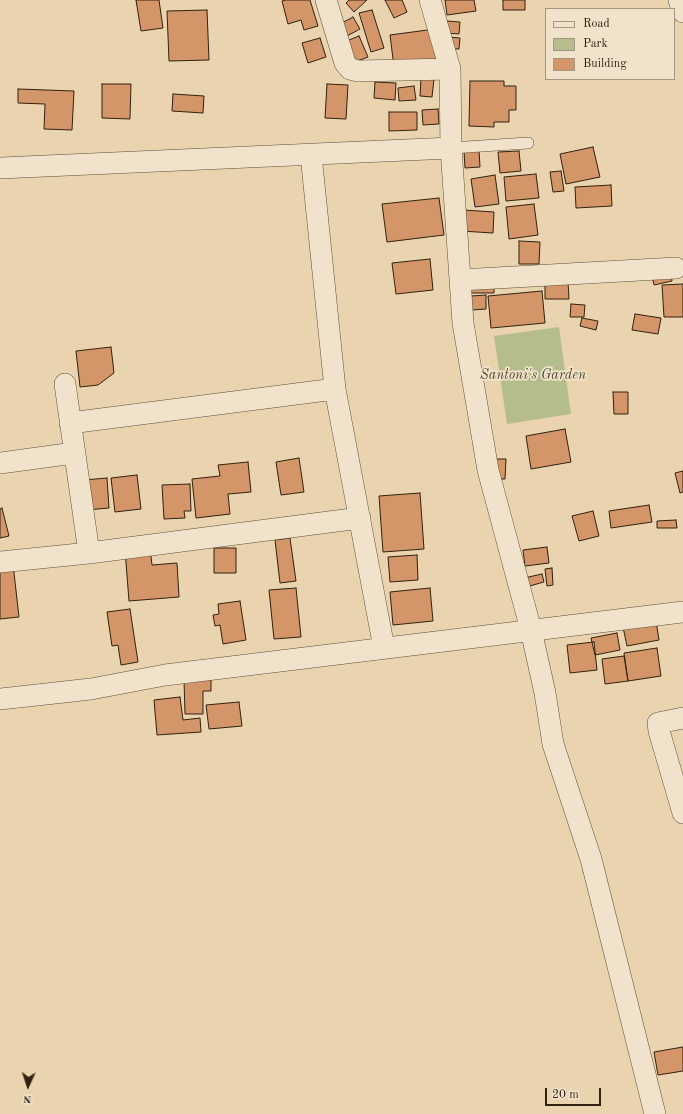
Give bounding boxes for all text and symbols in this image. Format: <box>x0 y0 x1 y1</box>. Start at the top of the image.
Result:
legend <box>545 8 675 80</box>
text: Road <box>583 18 610 30</box>
text: Park <box>583 38 608 50</box>
text: Building <box>583 58 627 70</box>
park label: Santoni's Garden <box>480 367 586 383</box>
north arrow <box>8 1066 48 1106</box>
scale bar <box>547 1080 603 1106</box>
text: 20 m <box>552 1089 579 1101</box>
text: N <box>23 1093 32 1104</box>

